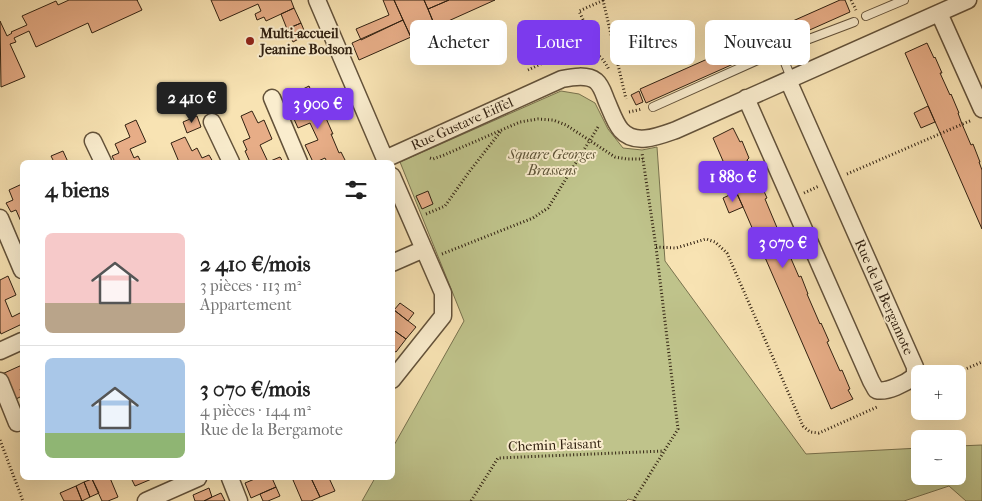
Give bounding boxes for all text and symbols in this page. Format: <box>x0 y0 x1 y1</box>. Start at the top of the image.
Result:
chip: Acheter <box>410 20 507 65</box>
chip: Louer <box>517 20 600 65</box>
chip: Filtres <box>610 20 695 65</box>
chip: Nouveau <box>705 20 810 65</box>
place label: Multi-accueil Jeanine Bodson <box>258 25 354 58</box>
marker: Multi-accueil Jeanine Bodson <box>244 35 256 47</box>
pin: 2 410 € <box>146 82 238 124</box>
text: 2 410 € <box>168 88 216 107</box>
pin: 3 900 € <box>272 88 364 130</box>
text: 3 900 € <box>294 94 342 113</box>
street label: Rue Gustave Eiffel <box>408 94 516 154</box>
park label: Square Georges Brassens <box>507 146 596 179</box>
pin: 1 880 € <box>687 160 779 203</box>
text: 1 880 € <box>710 167 756 186</box>
icon: filters <box>342 176 370 204</box>
text: 4 biens <box>45 178 109 202</box>
pin: 3 070 € <box>737 226 829 269</box>
text: 3 070 € <box>759 233 807 252</box>
street label: Rue de la Bergamote <box>851 236 917 358</box>
text: 2 410 €/mois <box>200 252 311 276</box>
icon: home <box>85 253 145 313</box>
text: 3 pièces · 113 m² <box>200 276 301 295</box>
text: Appartement <box>200 295 292 314</box>
map controls <box>911 365 966 485</box>
button: + <box>911 365 966 420</box>
text: 3 070 €/mois <box>200 377 310 401</box>
icon: home <box>85 378 145 438</box>
text: 4 pièces · 144 m² <box>200 401 311 420</box>
text: Rue de la Bergamote <box>200 420 343 439</box>
button: − <box>911 430 966 485</box>
street label: Chemin Faisant <box>508 435 602 455</box>

